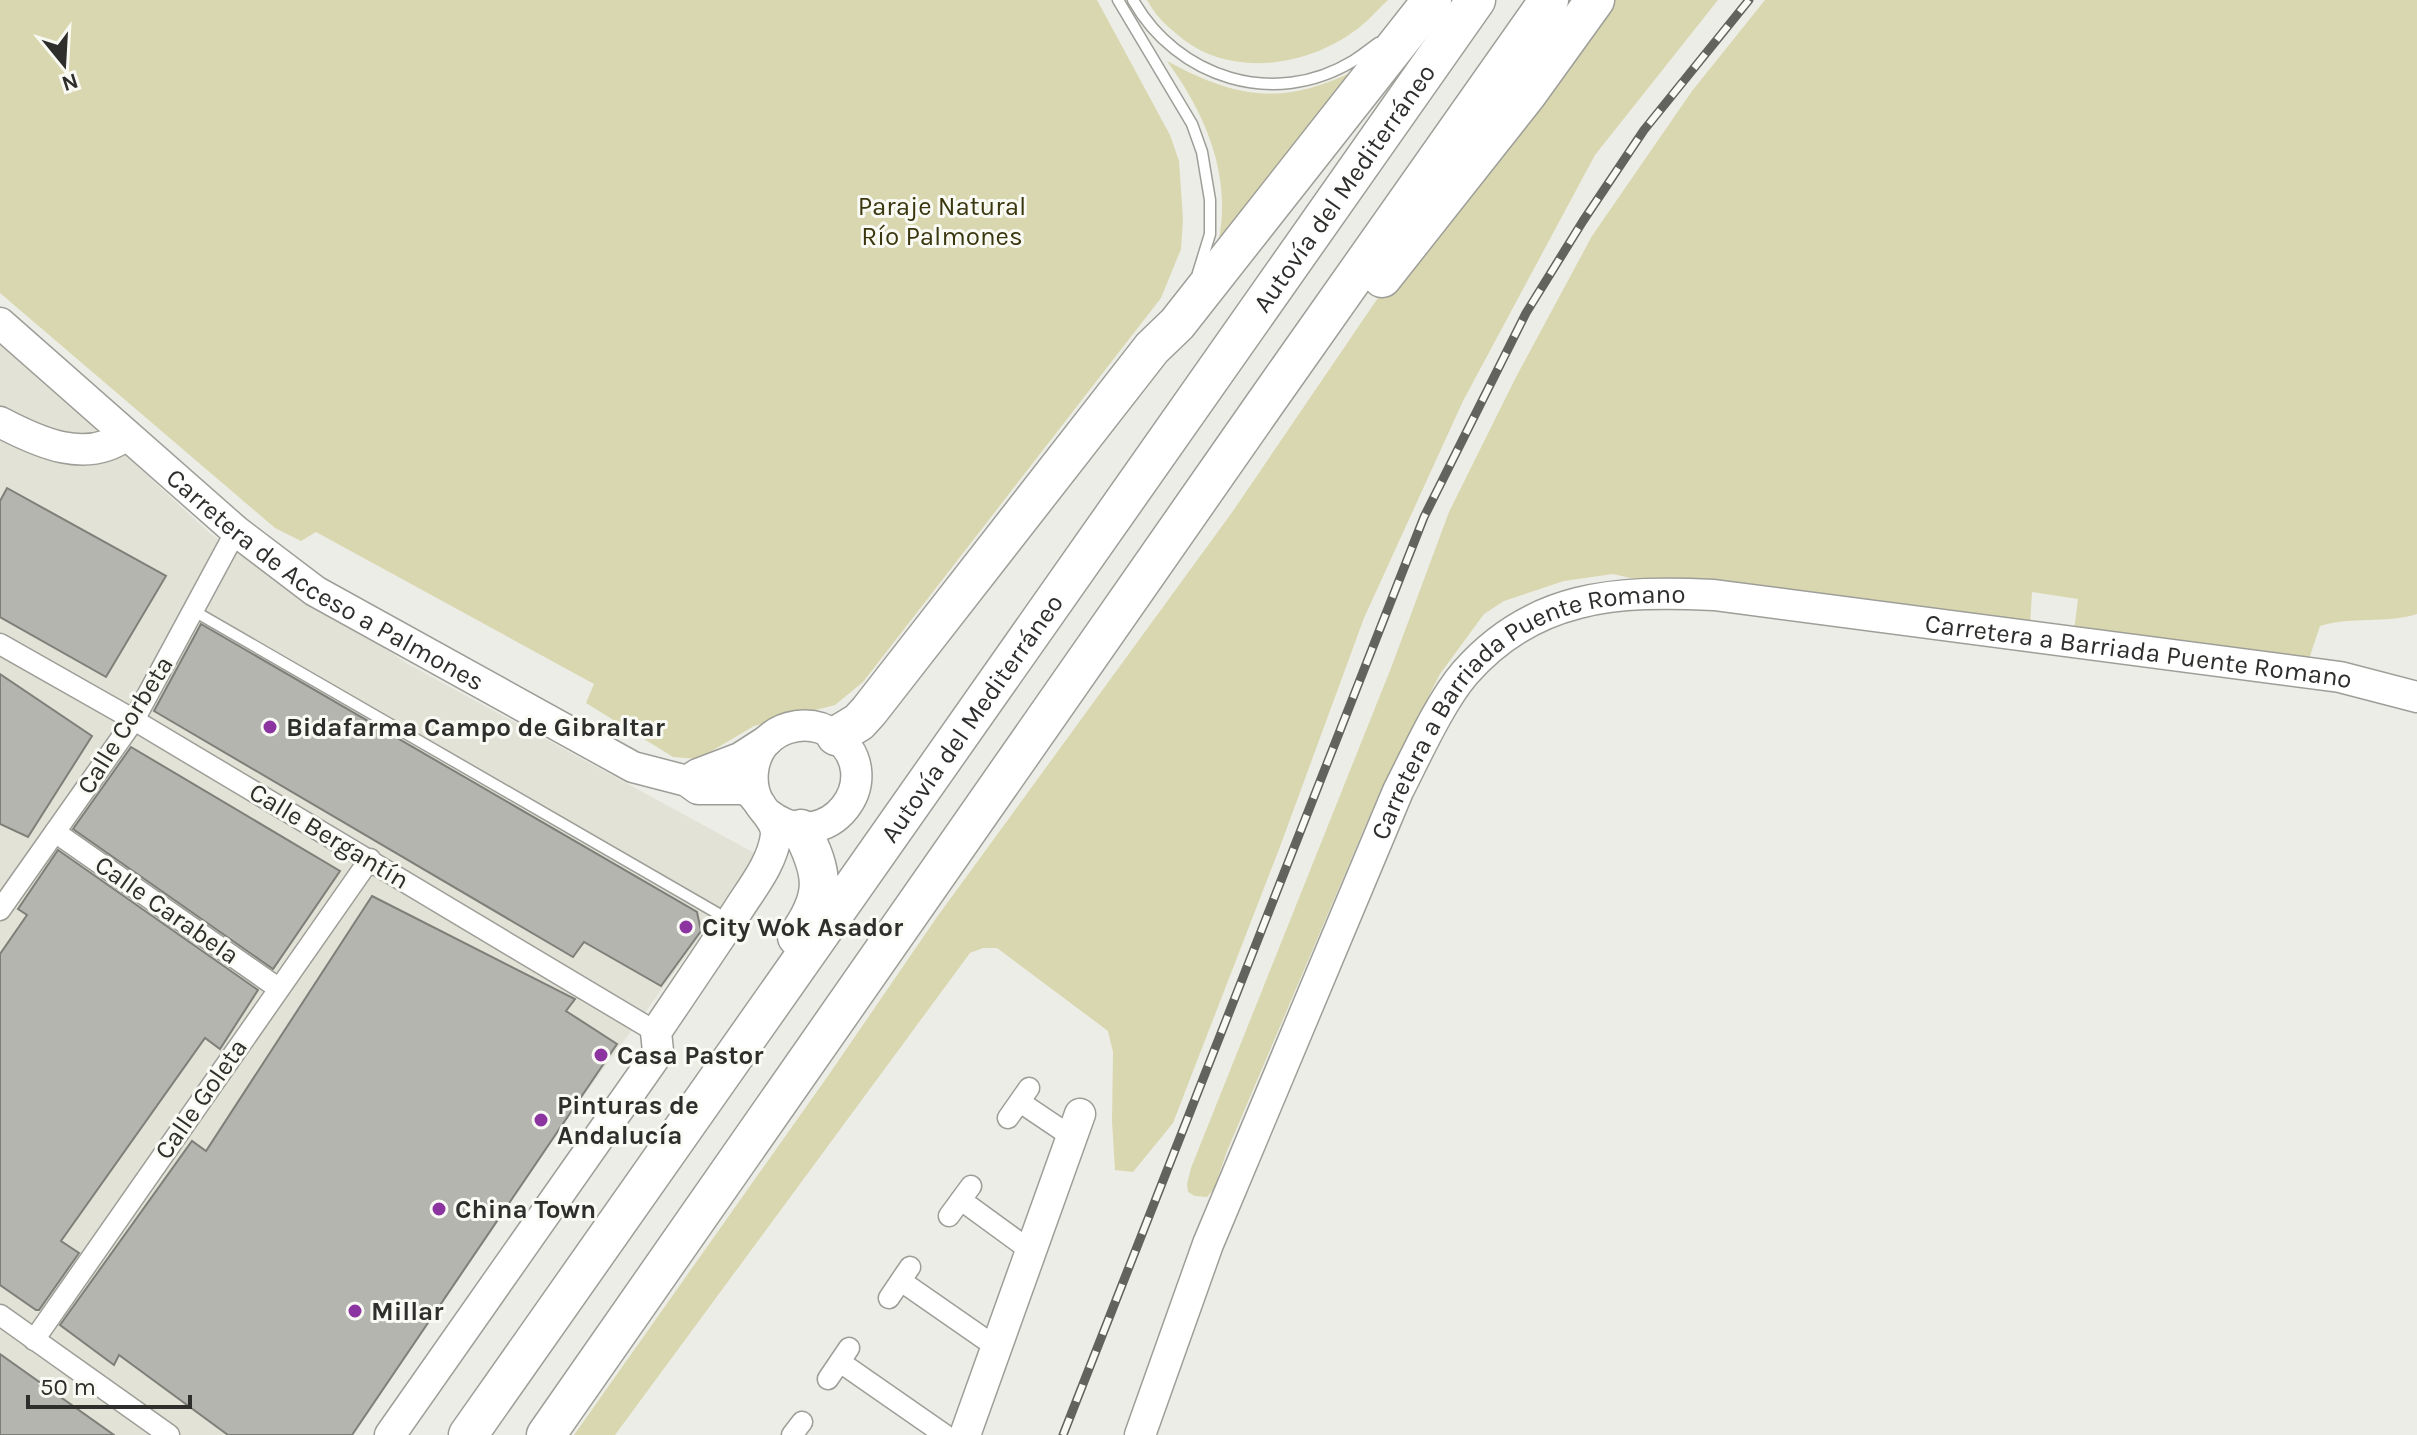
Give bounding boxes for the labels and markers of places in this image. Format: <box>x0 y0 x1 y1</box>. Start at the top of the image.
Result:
place label: Bidafarma Campo de Gibraltar <box>286 712 666 743</box>
marker: Bidafarma Campo de Gibraltar <box>261 718 279 736</box>
place label: City Wok Asador <box>702 912 904 943</box>
marker: City Wok Asador <box>677 918 695 936</box>
place label: Casa Pastor <box>617 1040 764 1071</box>
marker: Casa Pastor <box>592 1046 610 1064</box>
place label: Pinturas de Andalucía <box>557 1090 699 1151</box>
marker: Pinturas de Andalucía <box>532 1111 550 1129</box>
place label: China Town <box>455 1194 596 1225</box>
marker: China Town <box>430 1200 448 1218</box>
place label: Millar <box>371 1296 444 1327</box>
marker: Millar <box>346 1302 364 1320</box>

